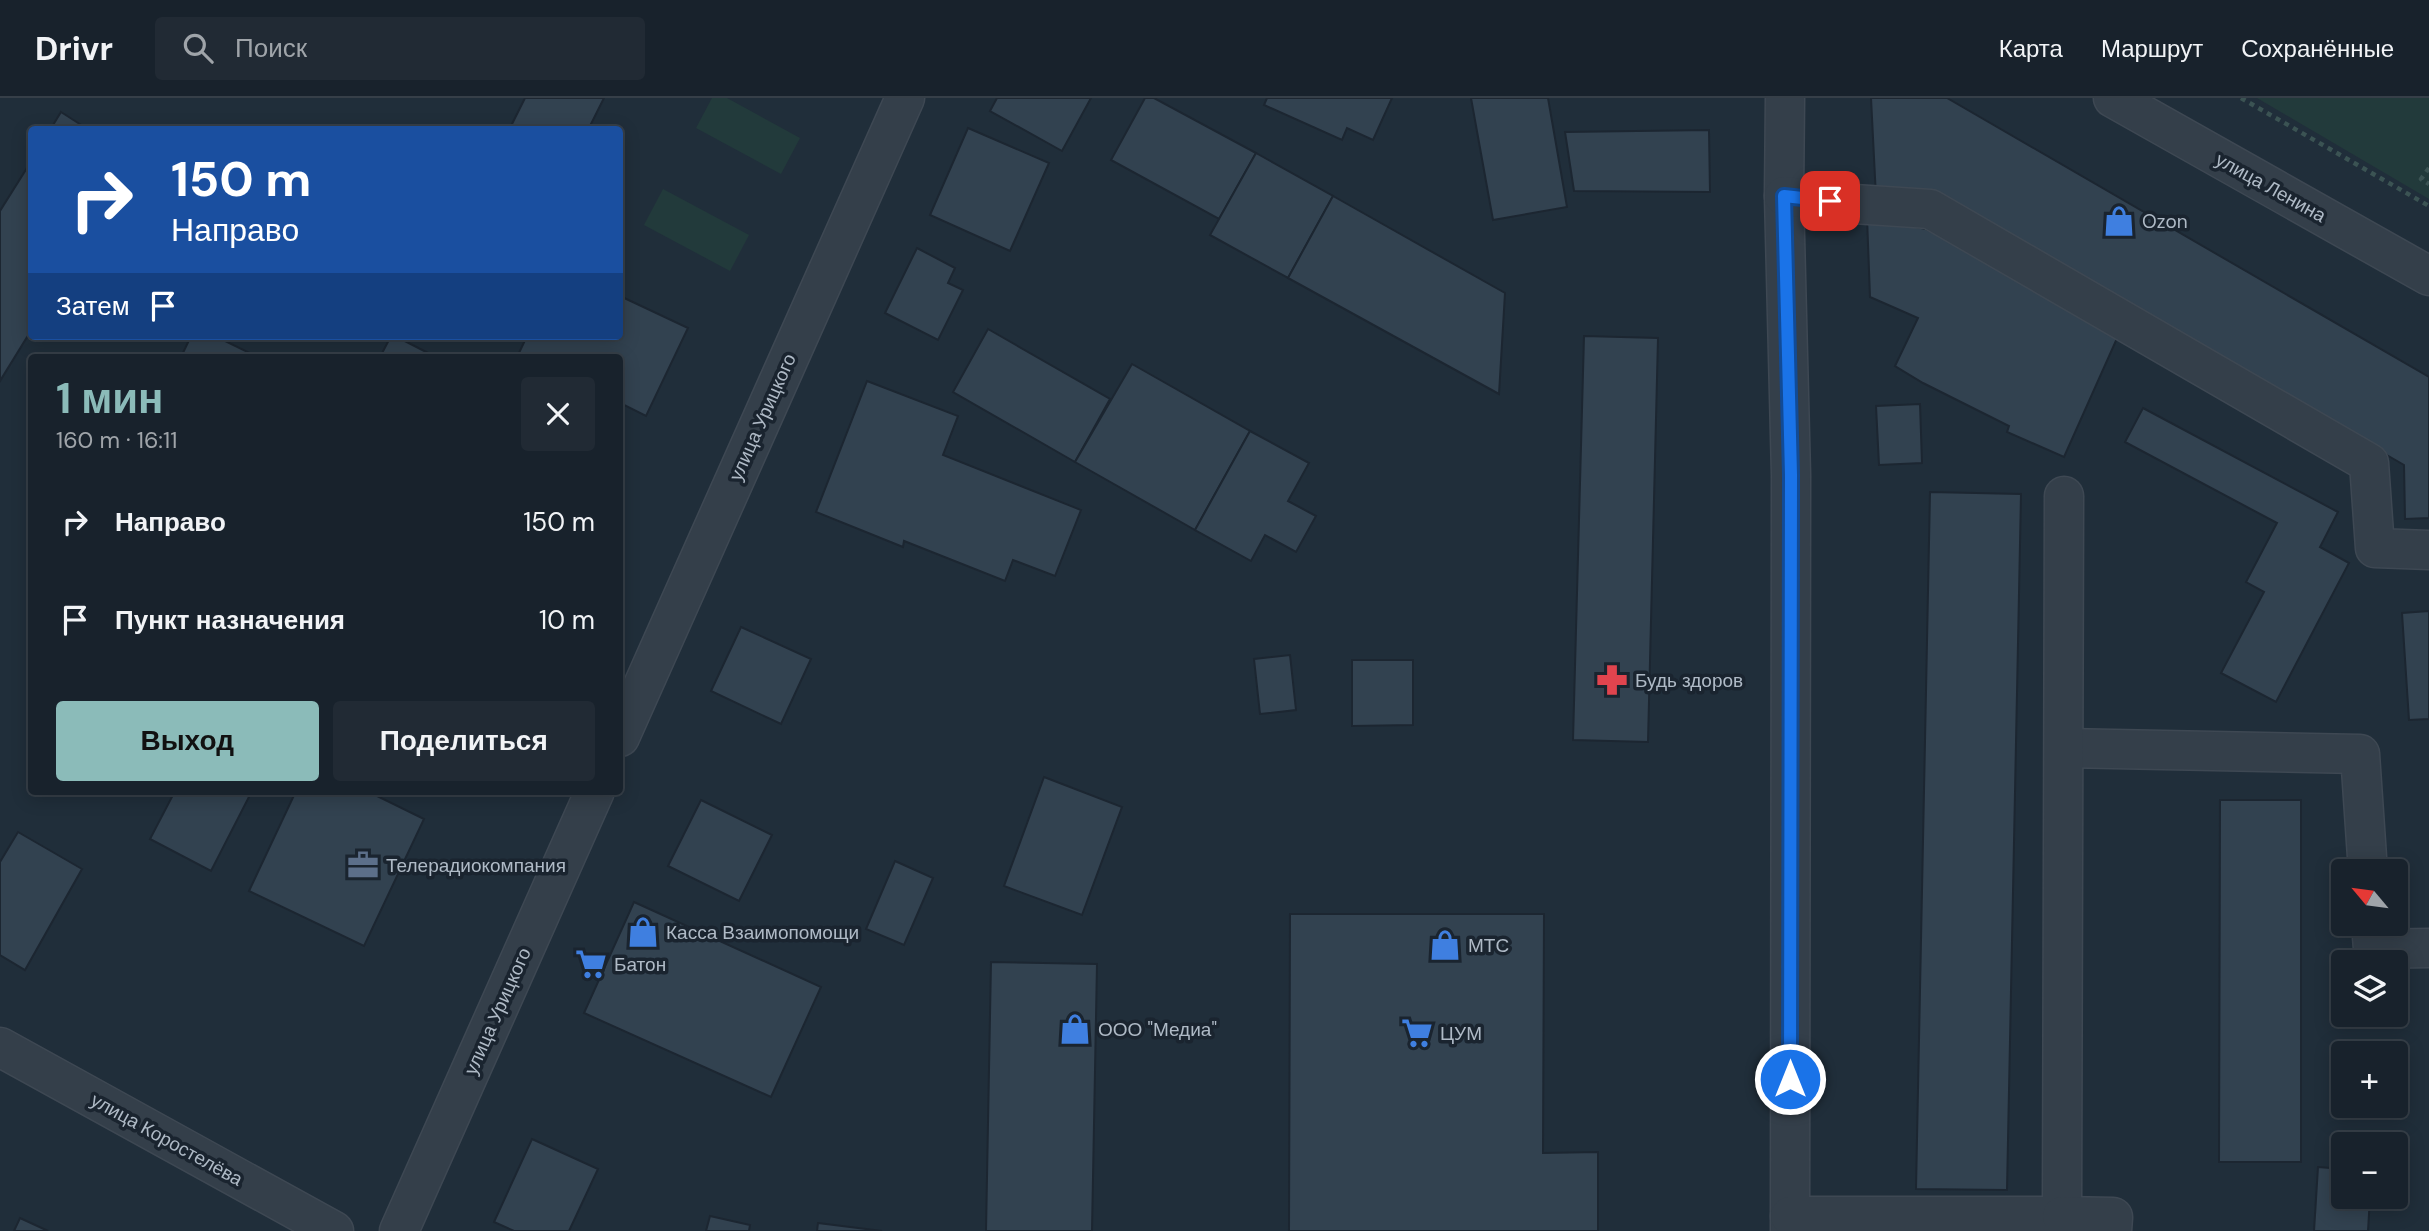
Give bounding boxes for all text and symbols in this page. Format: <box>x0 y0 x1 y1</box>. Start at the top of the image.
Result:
search box <box>155 17 645 80</box>
text: Drivr <box>35 27 113 70</box>
icon: search <box>179 29 217 67</box>
text: Поиск <box>235 31 307 65</box>
text: Карта <box>1999 33 2063 64</box>
text: Маршрут <box>2101 33 2203 64</box>
text: Сохранённые <box>2241 33 2394 64</box>
text: 150 m <box>171 147 311 211</box>
street label: улица Ленина <box>2211 147 2331 228</box>
icon: right <box>56 154 147 245</box>
pin <box>1800 171 1860 231</box>
icon: arrive <box>1811 182 1849 220</box>
shop icon: Ozon <box>2102 204 2136 238</box>
text: Направо <box>171 209 299 251</box>
place label: Ozon <box>2142 209 2188 234</box>
icon: arrive <box>144 287 182 325</box>
text: Затем <box>56 289 130 323</box>
street label: улица Урицкого <box>723 350 802 485</box>
text: 1 мин <box>56 371 163 426</box>
button: close <box>521 377 595 451</box>
text: 160 m · 16:11 <box>56 425 177 455</box>
icon: right <box>56 503 94 541</box>
text: Направо <box>115 505 226 539</box>
text: 150 m <box>523 505 595 539</box>
icon: arrive <box>56 601 94 639</box>
text: Пункт назначения <box>115 603 345 637</box>
text: 10 m <box>539 603 595 637</box>
pharmacy icon: Будь здоров <box>1595 663 1629 697</box>
place label: Будь здоров <box>1635 668 1743 693</box>
button: Выход <box>56 701 319 781</box>
button: Поделиться <box>333 701 595 781</box>
office icon: Телерадиокомпания <box>346 848 380 882</box>
place label: Телерадиокомпания <box>386 853 566 878</box>
north arrow <box>2331 859 2408 936</box>
map controls <box>2331 859 2408 1209</box>
shop icon: Касса Взаимопомощи <box>626 915 660 949</box>
place label: Касса Взаимопомощи <box>666 920 859 945</box>
shop icon: МТС <box>1428 928 1462 962</box>
place label: МТС <box>1468 933 1509 958</box>
street label: улица Урицкого <box>458 944 537 1079</box>
supermarket icon: Батон <box>574 947 608 981</box>
button: layers <box>2331 950 2408 1027</box>
place label: Батон <box>614 952 666 977</box>
shop icon: ООО "Медиа" <box>1058 1012 1092 1046</box>
supermarket icon: ЦУМ <box>1400 1016 1434 1050</box>
place label: ООО "Медиа" <box>1098 1017 1217 1042</box>
place label: ЦУМ <box>1440 1021 1482 1046</box>
button: + <box>2331 1041 2408 1118</box>
position arrow <box>1753 1042 1827 1116</box>
street label: улица Коростелёва <box>86 1087 248 1192</box>
button: − <box>2331 1132 2408 1209</box>

